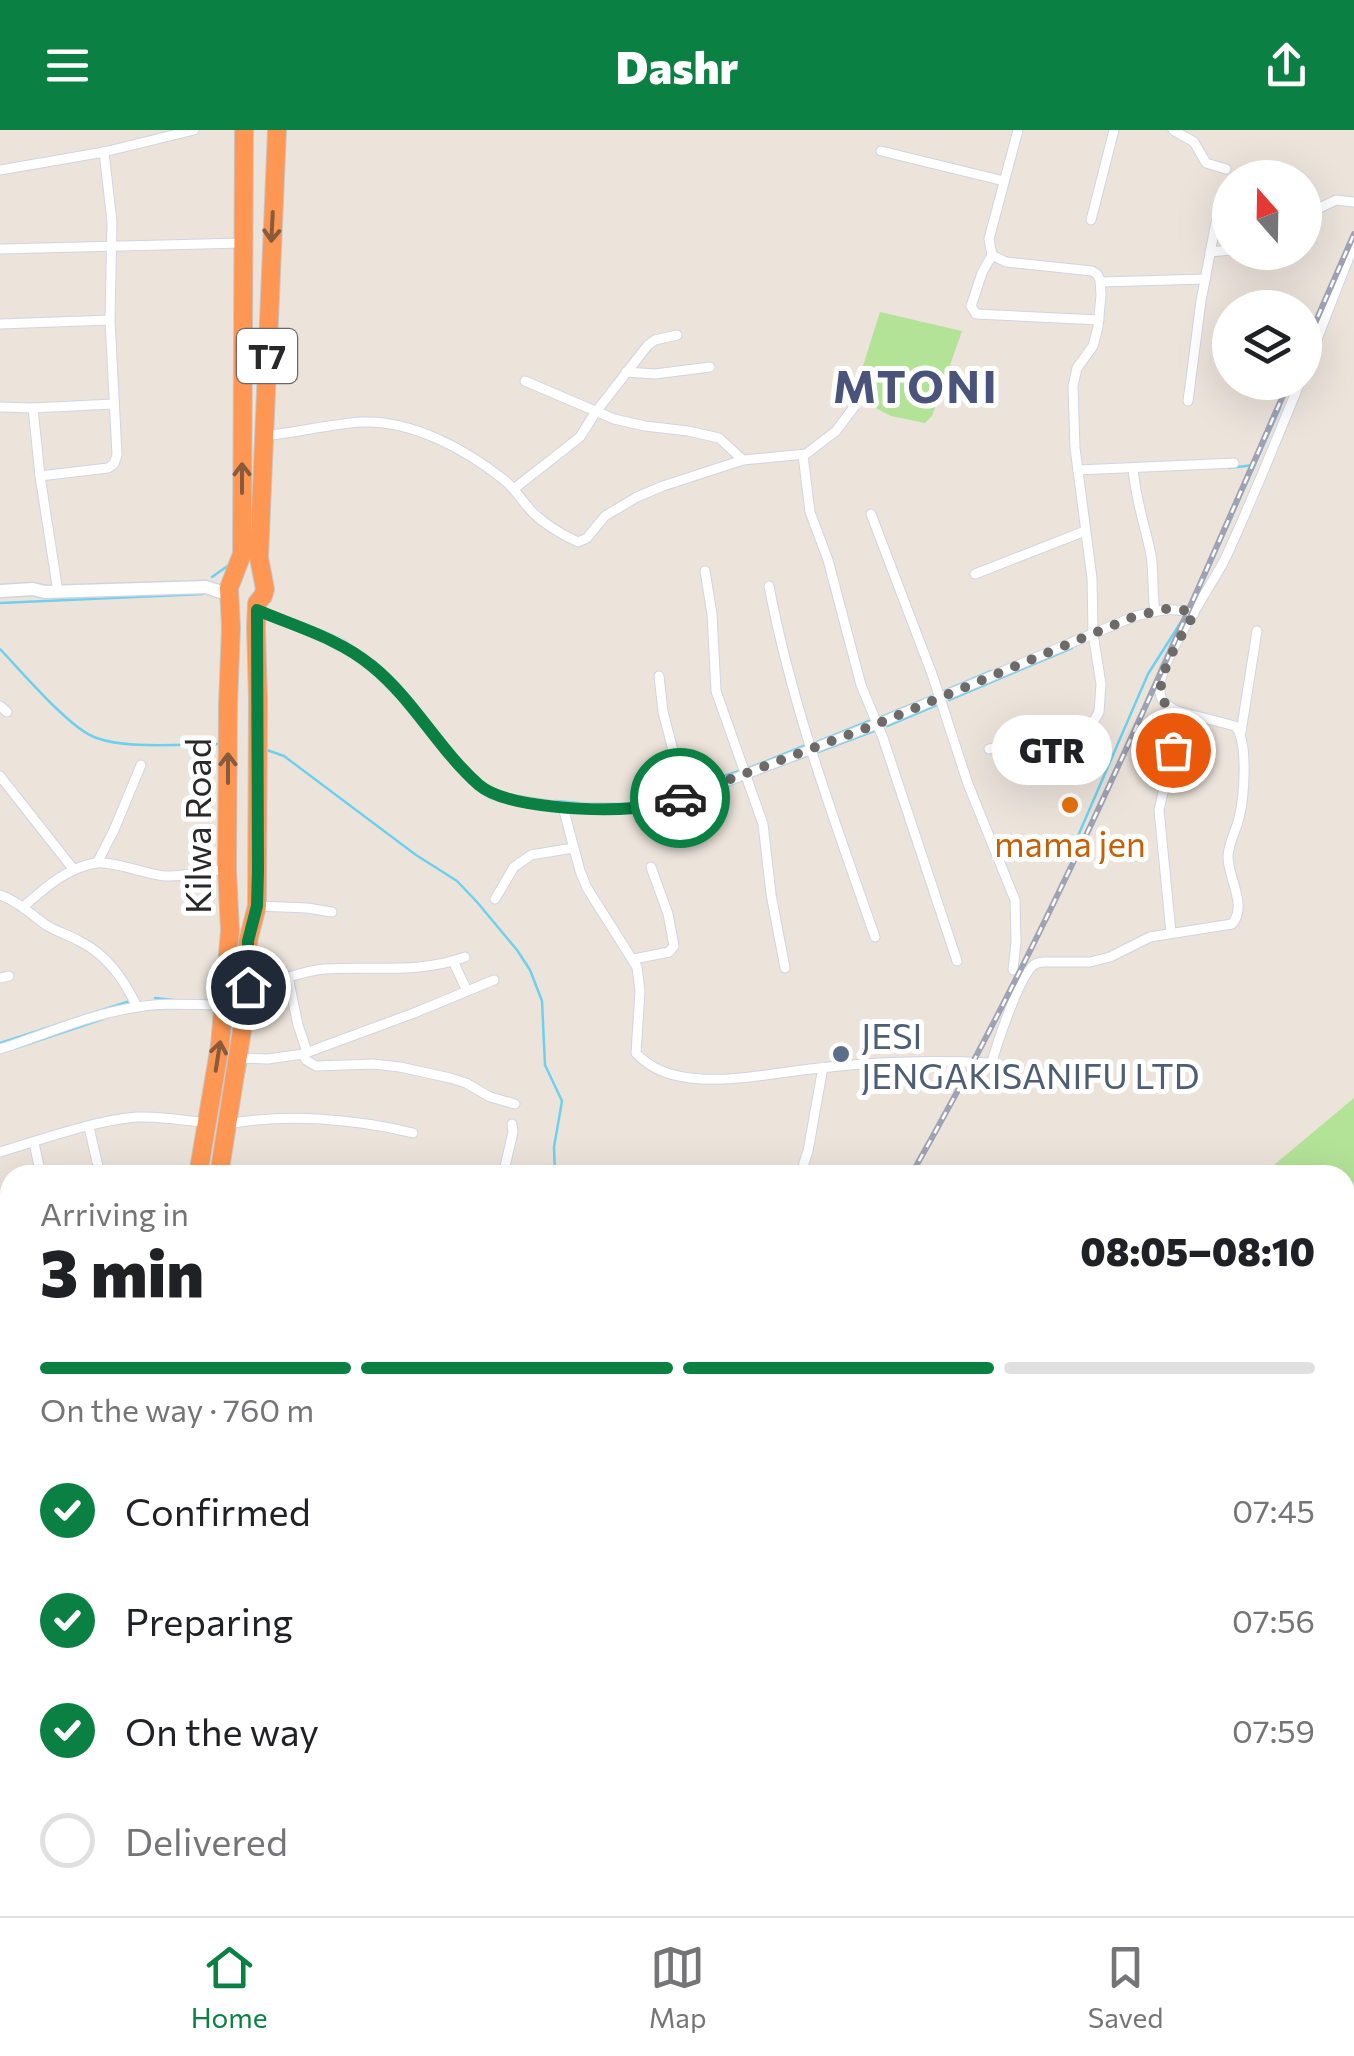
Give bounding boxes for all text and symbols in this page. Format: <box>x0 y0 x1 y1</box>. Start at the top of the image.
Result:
icon: menu <box>40 38 95 93</box>
text: Dashr <box>616 38 738 93</box>
icon: share <box>1259 38 1314 93</box>
north arrow <box>1212 160 1322 270</box>
map controls <box>1212 160 1322 400</box>
one-way arrow <box>263 211 282 243</box>
button: layers <box>1212 290 1322 400</box>
road number: T7 <box>237 329 297 383</box>
district label: MTONI <box>833 357 999 412</box>
one-way arrow <box>232 462 252 494</box>
pin <box>1131 708 1216 793</box>
callout: GTR <box>993 715 1113 785</box>
icon: bag <box>1146 723 1201 778</box>
text: GTR <box>1019 730 1085 770</box>
street label: Kilwa Road <box>175 738 218 914</box>
courier <box>630 748 730 848</box>
one-way arrow <box>218 753 238 786</box>
icon: car <box>653 771 708 826</box>
marker: mama jen <box>1059 794 1081 816</box>
place label: mama jen <box>994 821 1146 864</box>
pin <box>206 945 291 1030</box>
icon: home <box>221 960 276 1015</box>
place label: JESI JENGAKISANIFU LTD <box>861 1013 1199 1096</box>
one-way arrow <box>210 1040 228 1073</box>
marker: JESI JENGAKISANIFU LTD <box>830 1043 852 1065</box>
text: Arriving in <box>40 1193 189 1233</box>
text: 08:05–08:10 <box>1080 1227 1315 1274</box>
text: 3 min <box>40 1231 204 1310</box>
text: On the way · 760 m <box>40 1389 314 1429</box>
icon: check <box>40 1483 95 1538</box>
text: Confirmed <box>125 1487 311 1534</box>
text: 07:45 <box>1232 1490 1315 1530</box>
icon: check <box>40 1593 95 1648</box>
text: Preparing <box>125 1597 293 1644</box>
text: 07:56 <box>1232 1600 1315 1640</box>
icon: check <box>40 1703 95 1758</box>
text: On the way <box>125 1707 319 1754</box>
text: 07:59 <box>1232 1710 1315 1750</box>
text: Delivered <box>125 1817 288 1864</box>
tab: Home <box>191 1940 268 2034</box>
tab: Map <box>649 1940 707 2034</box>
tab: Saved <box>1088 1940 1163 2034</box>

